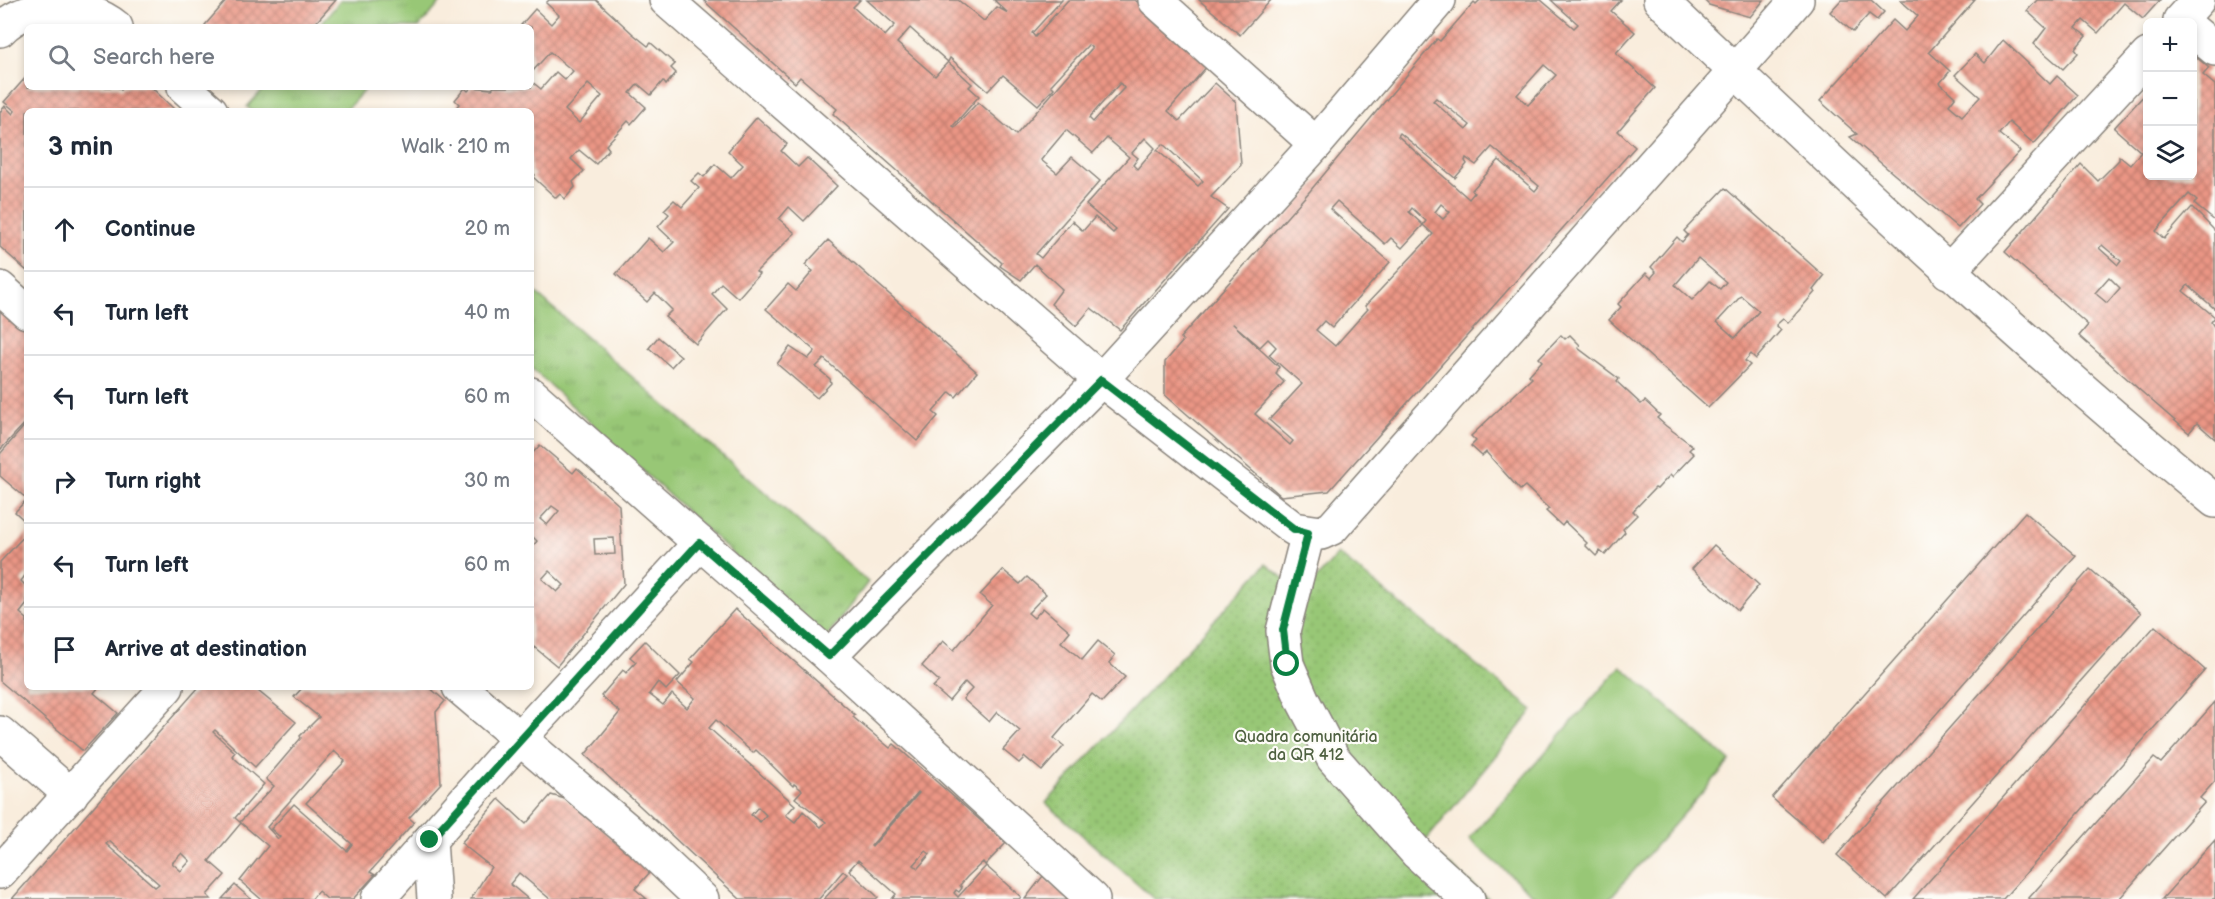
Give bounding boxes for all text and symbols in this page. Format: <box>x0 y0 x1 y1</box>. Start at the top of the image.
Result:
map controls <box>2143 18 2197 180</box>
button: + <box>2143 18 2197 72</box>
search box <box>24 24 534 90</box>
icon: search <box>45 41 78 74</box>
text: Search here <box>93 44 215 71</box>
button: − <box>2143 72 2197 126</box>
button: layers <box>2143 126 2197 180</box>
text: 3 min <box>48 132 113 163</box>
text: Walk · 210 m <box>401 135 510 159</box>
icon: ahead <box>48 213 81 246</box>
text: Continue <box>105 216 195 243</box>
text: 20 m <box>465 217 510 241</box>
icon: left <box>48 297 81 330</box>
text: Turn left <box>105 300 189 327</box>
text: 40 m <box>464 301 510 325</box>
icon: left <box>48 381 81 414</box>
text: Turn left <box>105 384 189 411</box>
text: 60 m <box>464 385 510 409</box>
icon: right <box>48 465 81 498</box>
text: Turn right <box>105 468 201 495</box>
text: 30 m <box>464 469 510 493</box>
icon: left <box>48 549 81 582</box>
text: Turn left <box>105 552 189 579</box>
text: 60 m <box>464 553 510 577</box>
icon: arrive <box>48 633 81 666</box>
text: Arrive at destination <box>105 636 307 663</box>
route start <box>1273 650 1299 676</box>
park label: Quadra comunitária da QR 412 <box>1235 728 1377 765</box>
route end <box>416 826 442 852</box>

